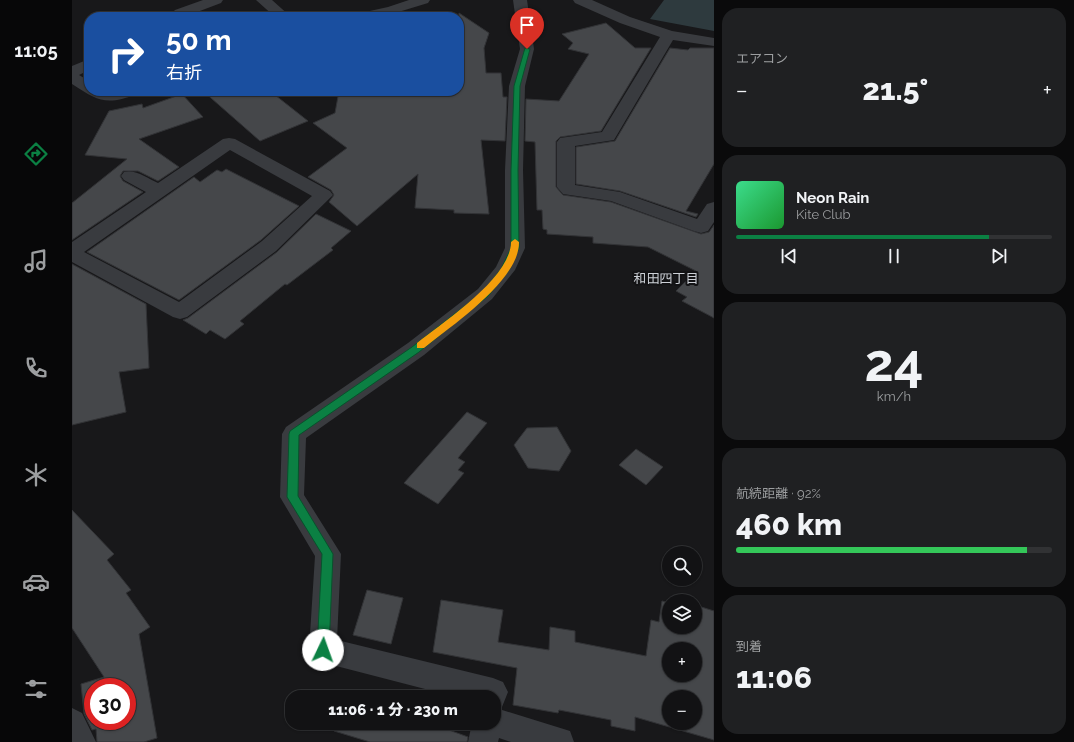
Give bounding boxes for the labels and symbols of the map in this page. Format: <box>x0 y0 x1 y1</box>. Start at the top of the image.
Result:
pin <box>510 8 544 49</box>
district label: 和田四丁目 <box>633 271 699 286</box>
position arrow <box>302 629 344 671</box>
speed limit sign: 30 <box>84 678 136 730</box>

